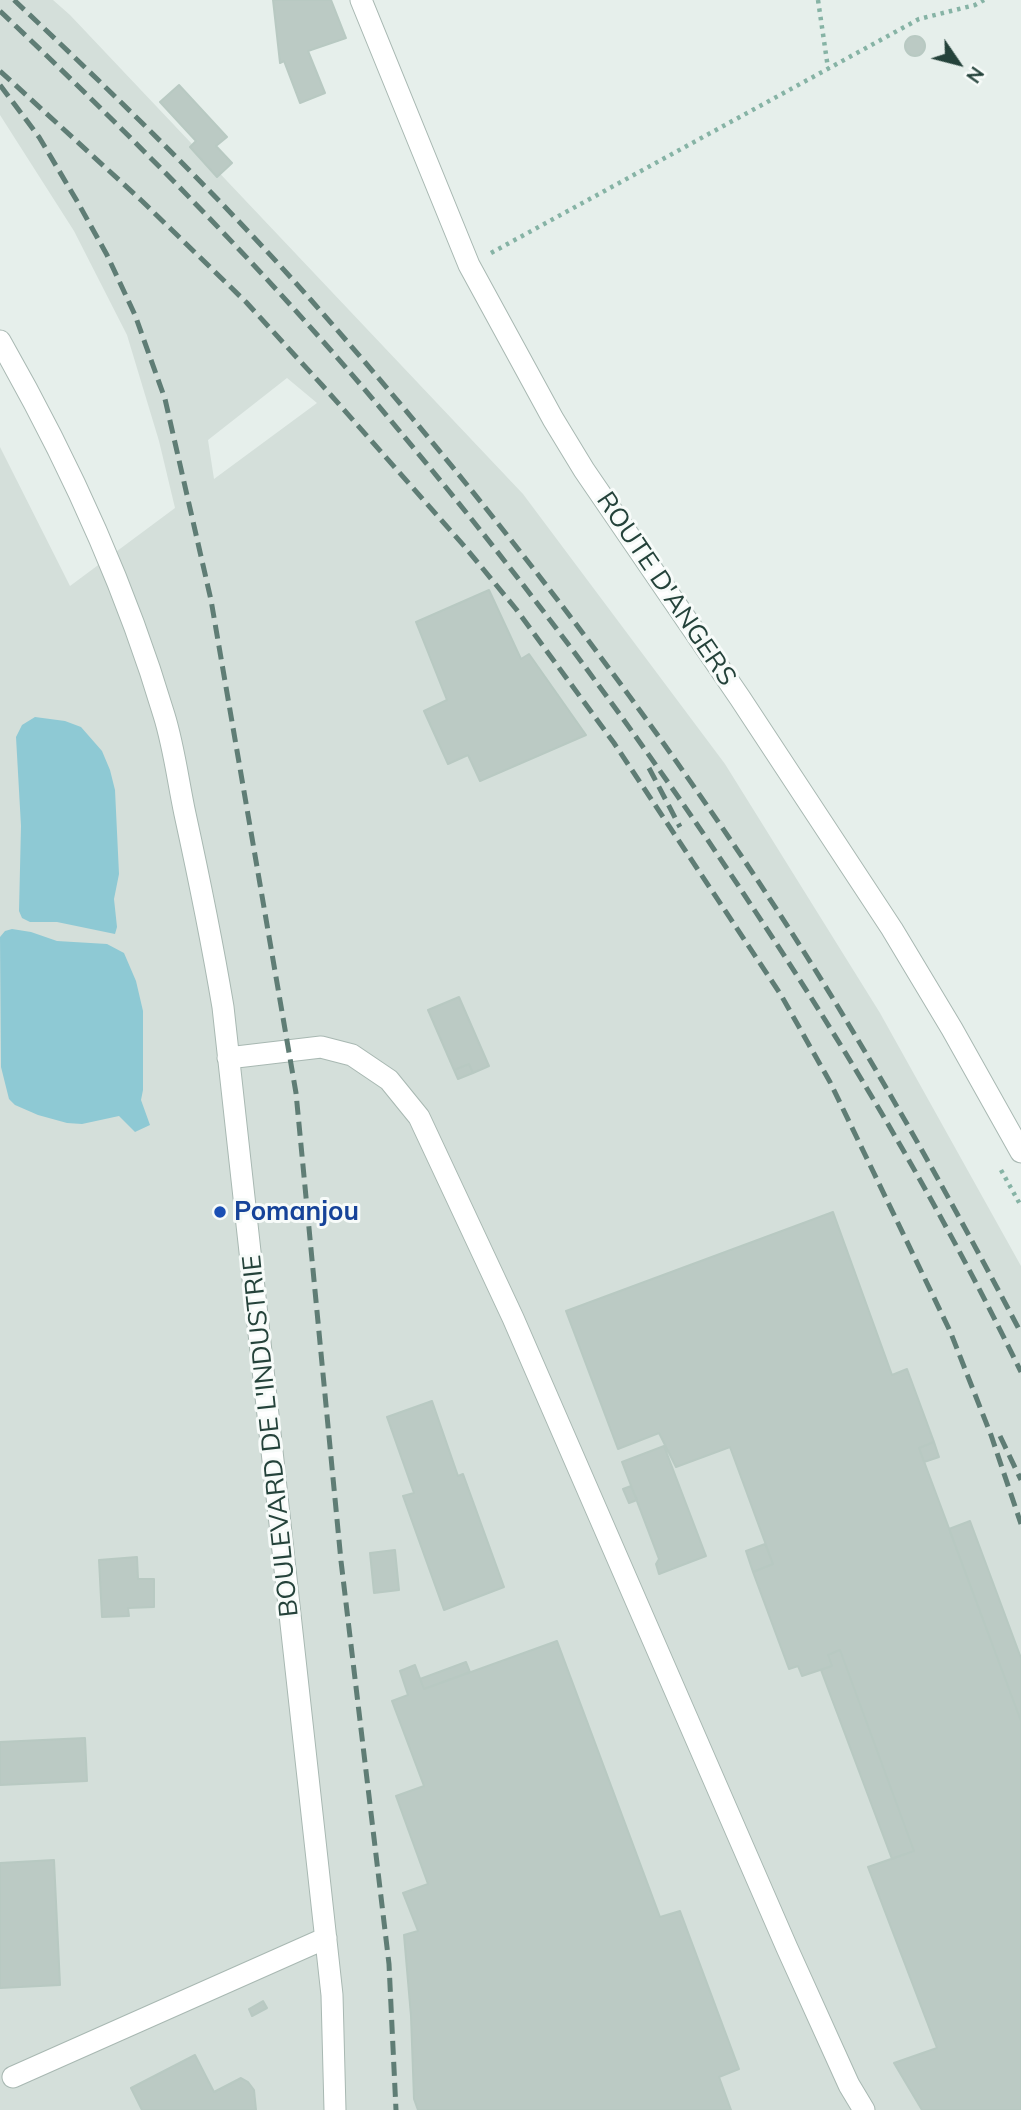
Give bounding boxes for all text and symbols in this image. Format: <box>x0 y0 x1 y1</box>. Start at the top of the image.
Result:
north arrow <box>923 28 993 98</box>
text: N <box>961 62 989 88</box>
street label: ROUTE D'ANGERS <box>590 486 742 692</box>
place label: Pomanjou <box>234 1196 359 1228</box>
marker: Pomanjou <box>212 1204 228 1220</box>
street label: BOULEVARD DE L'INDUSTRIE <box>236 1254 306 1618</box>

